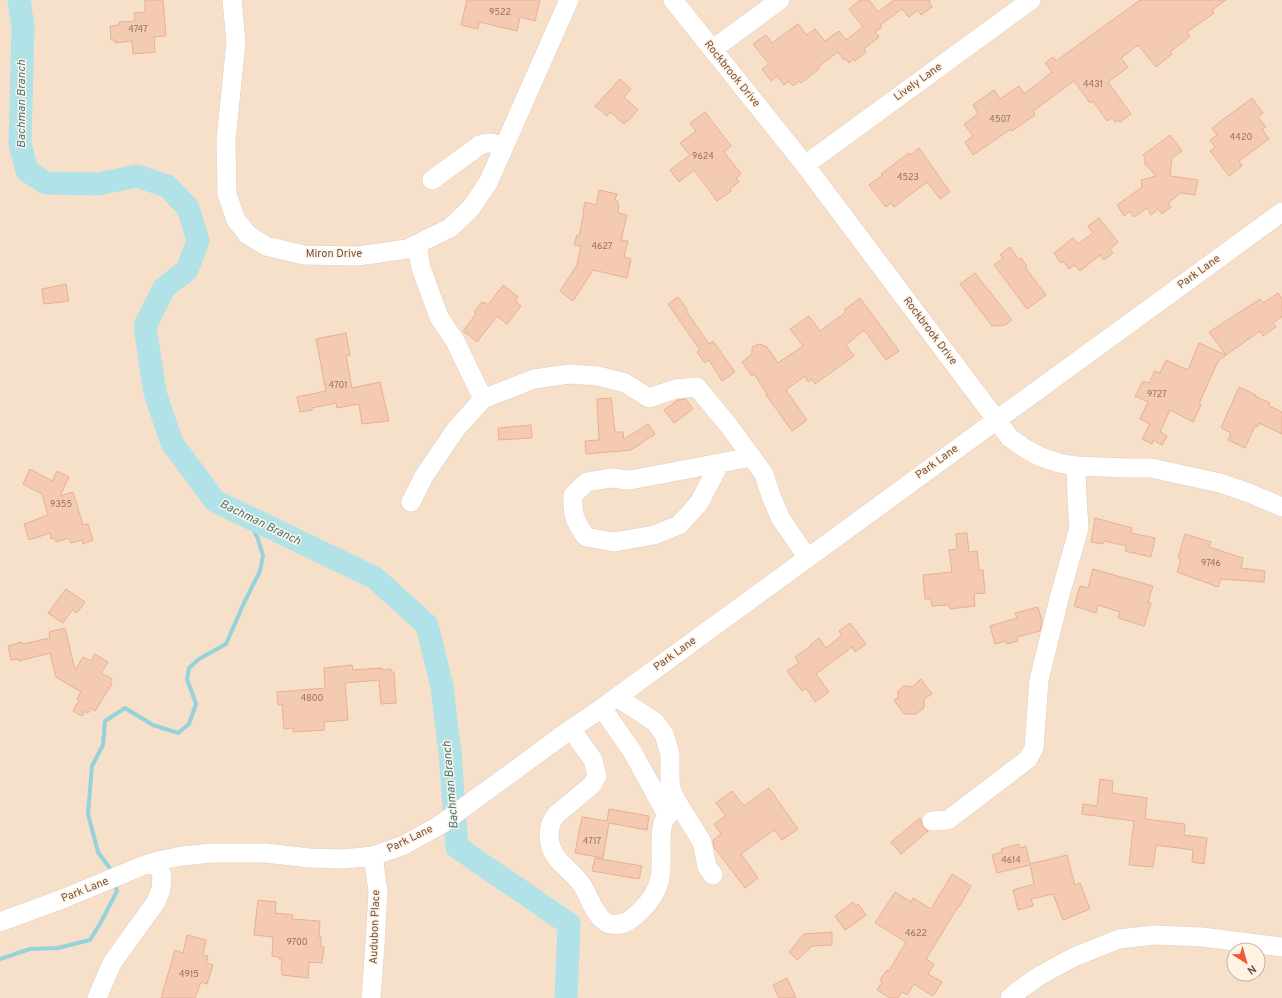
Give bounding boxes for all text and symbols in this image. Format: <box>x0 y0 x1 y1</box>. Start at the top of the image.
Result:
house number: 9522 <box>489 7 511 18</box>
house number: 4747 <box>128 24 148 35</box>
street label: Rockbrook Drive <box>701 38 763 110</box>
water label: Bachman Branch <box>14 59 30 148</box>
street label: Lively Lane <box>891 60 945 104</box>
house number: 4431 <box>1083 79 1103 90</box>
house number: 4507 <box>989 114 1011 125</box>
house number: 4420 <box>1230 132 1252 143</box>
house number: 9624 <box>692 151 714 162</box>
house number: 4523 <box>897 172 919 183</box>
house number: 4627 <box>591 241 613 252</box>
street label: Miron Drive <box>306 247 362 261</box>
street label: Park Lane <box>1175 252 1223 292</box>
street label: Rockbrook Drive <box>900 294 960 368</box>
house number: 4701 <box>328 380 348 391</box>
house number: 9727 <box>1147 389 1167 400</box>
street label: Park Lane <box>913 442 961 482</box>
water label: Bachman Branch <box>217 496 304 550</box>
house number: 9355 <box>50 499 72 510</box>
house number: 9746 <box>1201 558 1221 569</box>
street label: Park Lane <box>651 634 699 674</box>
house number: 4800 <box>301 693 323 704</box>
water label: Bachman Branch <box>439 740 463 830</box>
street label: Park Lane <box>385 822 435 856</box>
house number: 4717 <box>583 836 601 847</box>
house number: 4614 <box>1001 855 1021 866</box>
street label: Park Lane <box>59 874 111 906</box>
street label: Audubon Place <box>367 889 383 964</box>
house number: 4622 <box>905 928 927 939</box>
house number: 9700 <box>286 937 308 948</box>
north arrow <box>1226 942 1266 982</box>
text: N <box>1244 961 1259 977</box>
house number: 4915 <box>179 969 199 980</box>

